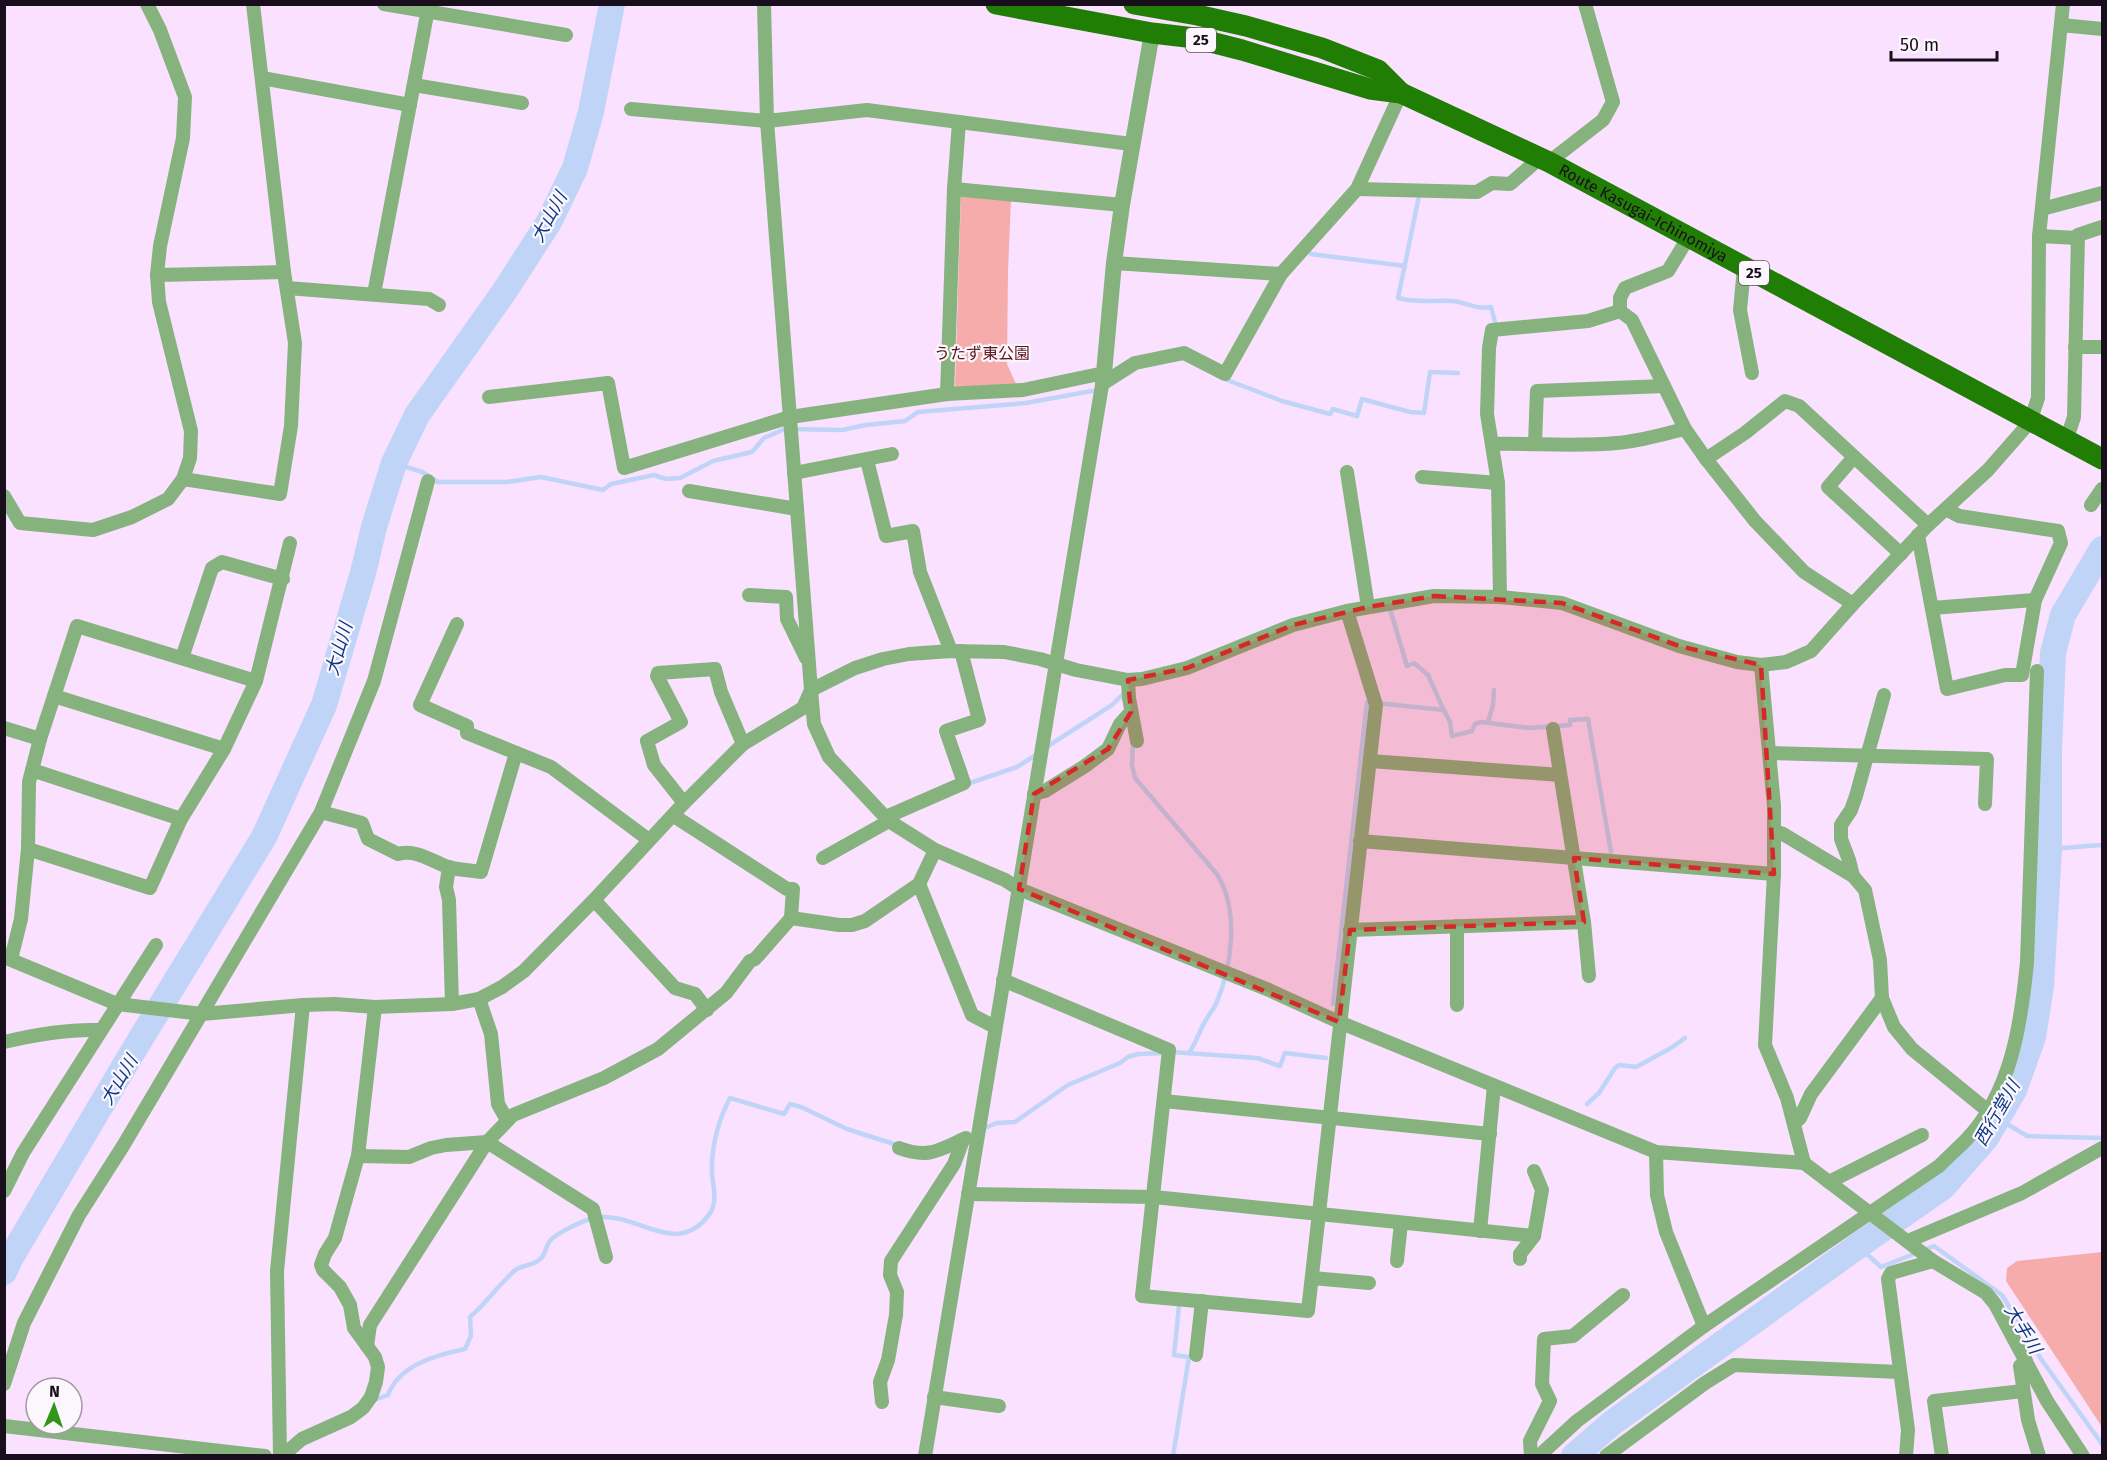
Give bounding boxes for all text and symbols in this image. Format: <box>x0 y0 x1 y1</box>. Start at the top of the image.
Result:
scale bar <box>1891 24 1998 62</box>
road number: 25 <box>1186 28 1216 52</box>
text: 50 m <box>1900 34 1939 56</box>
street label: Route Kasugai-Ichinomiya <box>1556 160 1731 266</box>
water label: 大山川 <box>526 186 573 246</box>
road number: 25 <box>1739 261 1769 285</box>
park label: うたず東公園 <box>934 344 1030 363</box>
water label: 大山川 <box>321 618 358 678</box>
water label: 大山川 <box>96 1049 143 1109</box>
water label: 西行堂川 <box>1969 1075 2026 1150</box>
water label: 大手川 <box>2000 1300 2047 1360</box>
north arrow <box>24 1376 84 1436</box>
text: N <box>49 1382 60 1401</box>

